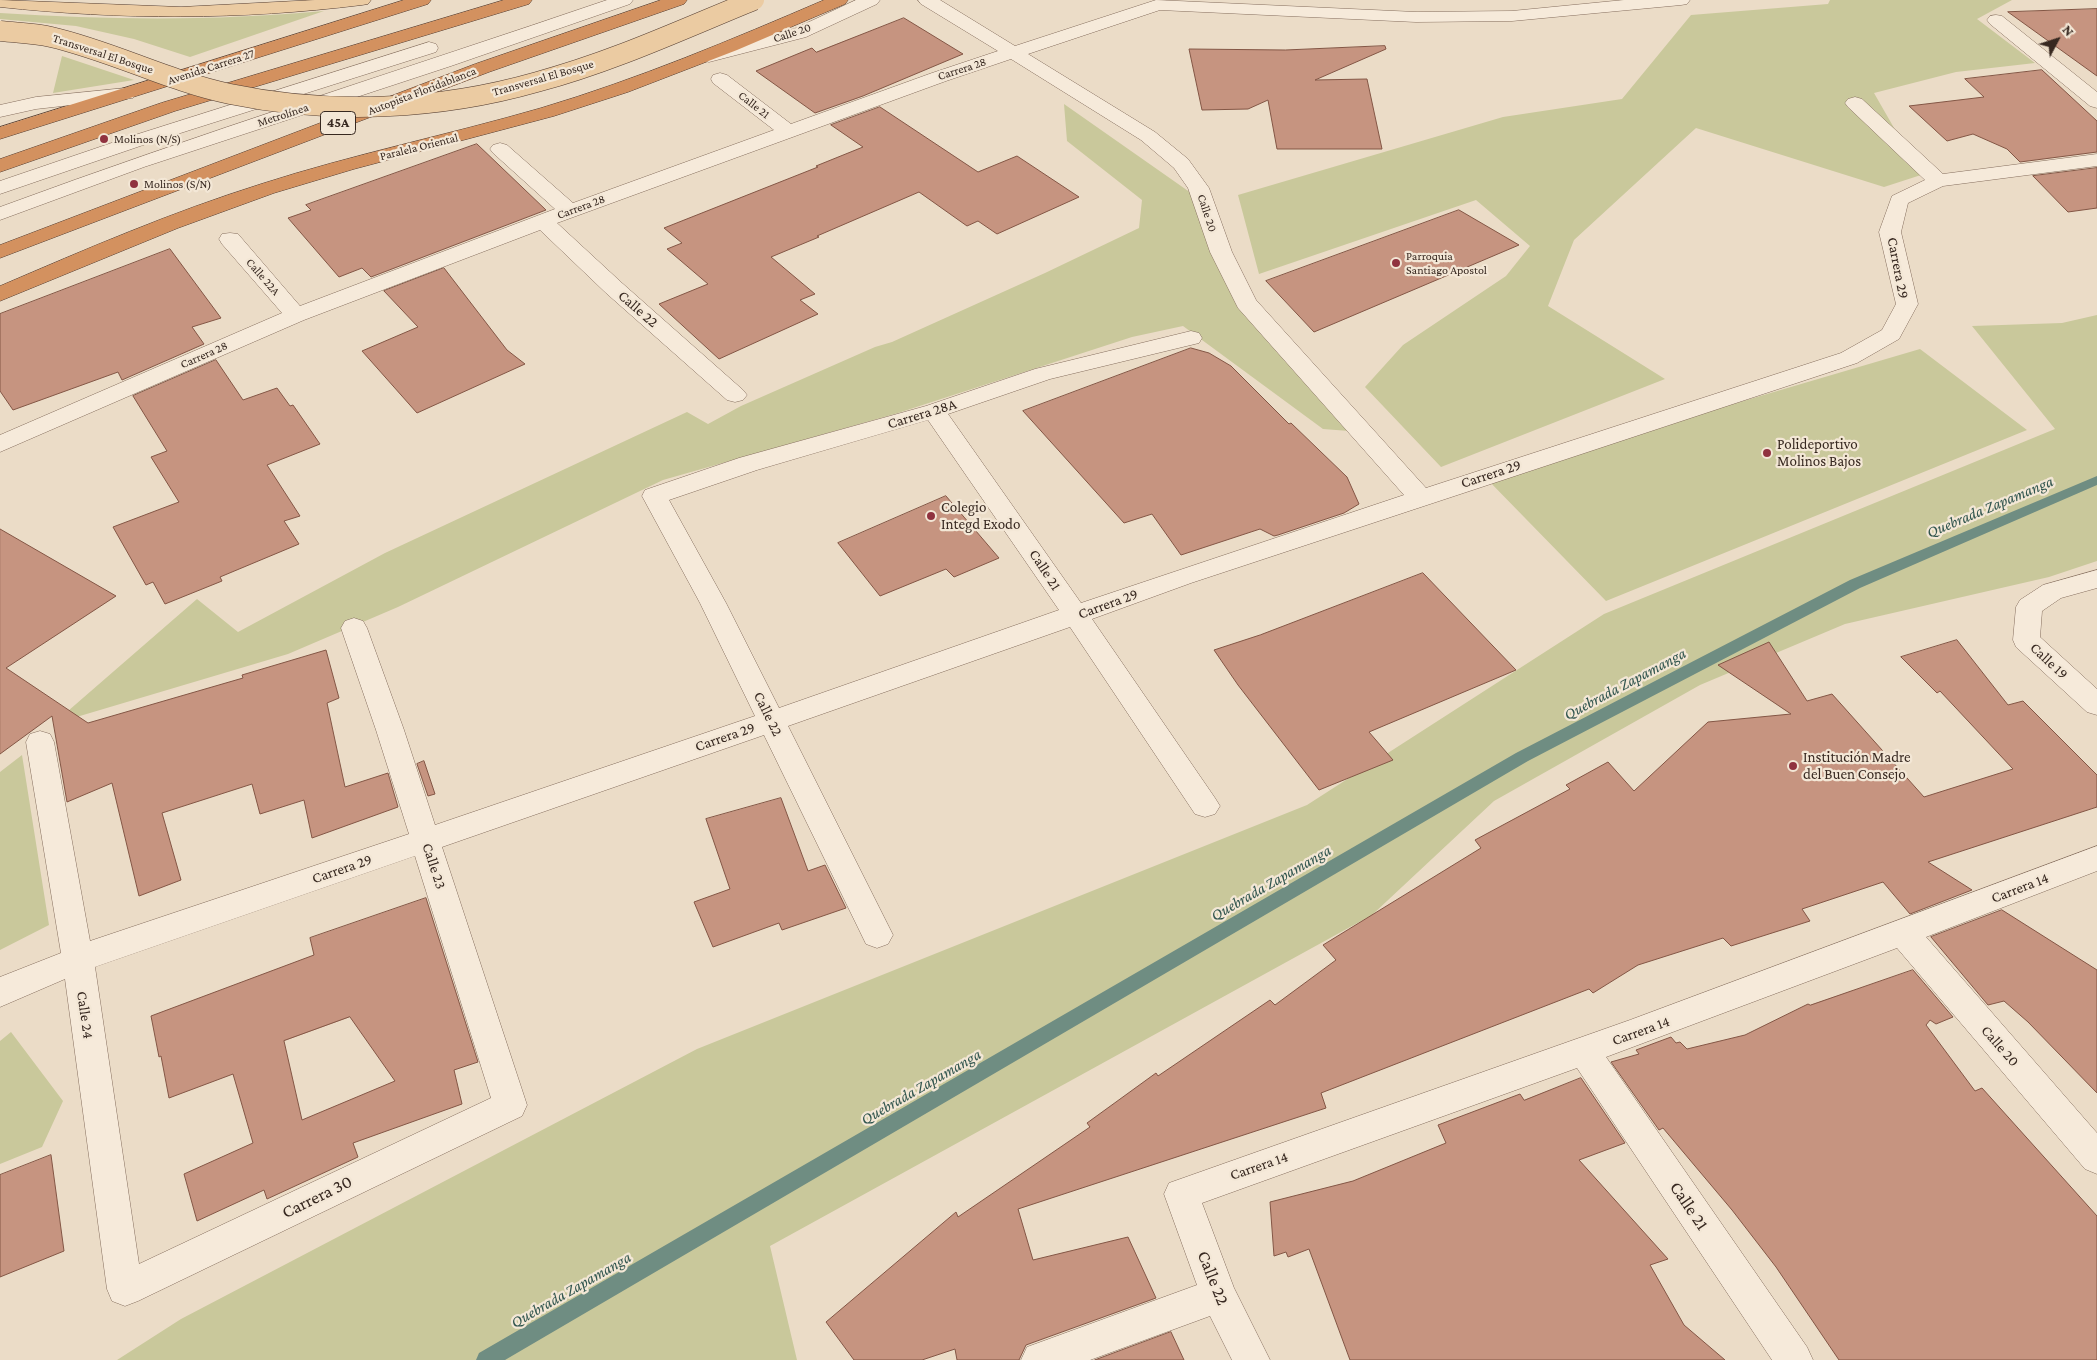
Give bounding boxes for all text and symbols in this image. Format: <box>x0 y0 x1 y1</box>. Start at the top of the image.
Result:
north arrow <box>2032 15 2082 65</box>
street label: Calle 20 <box>771 20 813 46</box>
text: N <box>2059 22 2078 39</box>
street label: Transversal El Bosque <box>51 31 155 77</box>
street label: Avenida Carrera 27 <box>166 46 256 88</box>
street label: Carrera 28 <box>936 54 988 84</box>
street label: Transversal El Bosque <box>491 57 595 99</box>
street label: Autopista Floridablanca <box>366 64 478 118</box>
street label: Calle 21 <box>735 88 773 122</box>
street label: Metrolínea <box>256 100 310 130</box>
road number: 45A <box>320 112 356 134</box>
street label: Paralela Oriental <box>378 130 460 164</box>
place label: Molinos (N/S) <box>114 132 181 146</box>
marker: Molinos (N/S) <box>98 133 110 145</box>
place label: Molinos (S/N) <box>144 177 212 191</box>
marker: Molinos (S/N) <box>128 178 140 190</box>
street label: Carrera 28 <box>555 192 607 222</box>
street label: Calle 20 <box>1194 192 1220 234</box>
street label: Carrera 29 <box>1883 236 1913 300</box>
place label: Parroquia Santiago Apostol <box>1406 249 1487 277</box>
street label: Calle 22A <box>243 255 283 299</box>
marker: Parroquia Santiago Apostol <box>1390 257 1402 269</box>
street label: Calle 22 <box>614 287 662 331</box>
street label: Carrera 28 <box>178 338 230 372</box>
street label: Carrera 28A <box>885 395 959 433</box>
place label: Polideportivo Molinos Bajos <box>1777 435 1861 470</box>
marker: Polideportivo Molinos Bajos <box>1761 447 1773 459</box>
street label: Carrera 29 <box>1459 456 1523 492</box>
water label: Quebrada Zapamanga <box>1924 472 2056 542</box>
place label: Colegio Integd Exodo <box>941 498 1020 533</box>
marker: Colegio Integd Exodo <box>925 510 937 522</box>
street label: Calle 21 <box>1025 546 1065 594</box>
street label: Carrera 29 <box>1076 585 1140 623</box>
street label: Calle 19 <box>2026 639 2072 683</box>
water label: Quebrada Zapamanga <box>1561 644 1689 724</box>
street label: Calle 22 <box>750 689 786 739</box>
street label: Carrera 29 <box>693 718 757 756</box>
place label: Institución Madre del Buen Consejo <box>1803 748 1911 783</box>
marker: Institución Madre del Buen Consejo <box>1787 760 1799 772</box>
street label: Calle 23 <box>418 841 450 891</box>
water label: Quebrada Zapamanga <box>1207 841 1335 925</box>
street label: Carrera 29 <box>310 850 374 888</box>
street label: Carrera 14 <box>1989 869 2051 907</box>
street label: Calle 24 <box>73 990 97 1040</box>
street label: Carrera 14 <box>1610 1012 1672 1050</box>
street label: Calle 20 <box>1977 1022 2023 1070</box>
water label: Quebrada Zapamanga <box>857 1045 985 1129</box>
street label: Carrera 14 <box>1228 1148 1290 1184</box>
street label: Carrera 30 <box>278 1171 356 1223</box>
street label: Calle 21 <box>1665 1178 1713 1234</box>
water label: Quebrada Zapamanga <box>507 1248 635 1332</box>
street label: Calle 22 <box>1192 1248 1234 1308</box>

